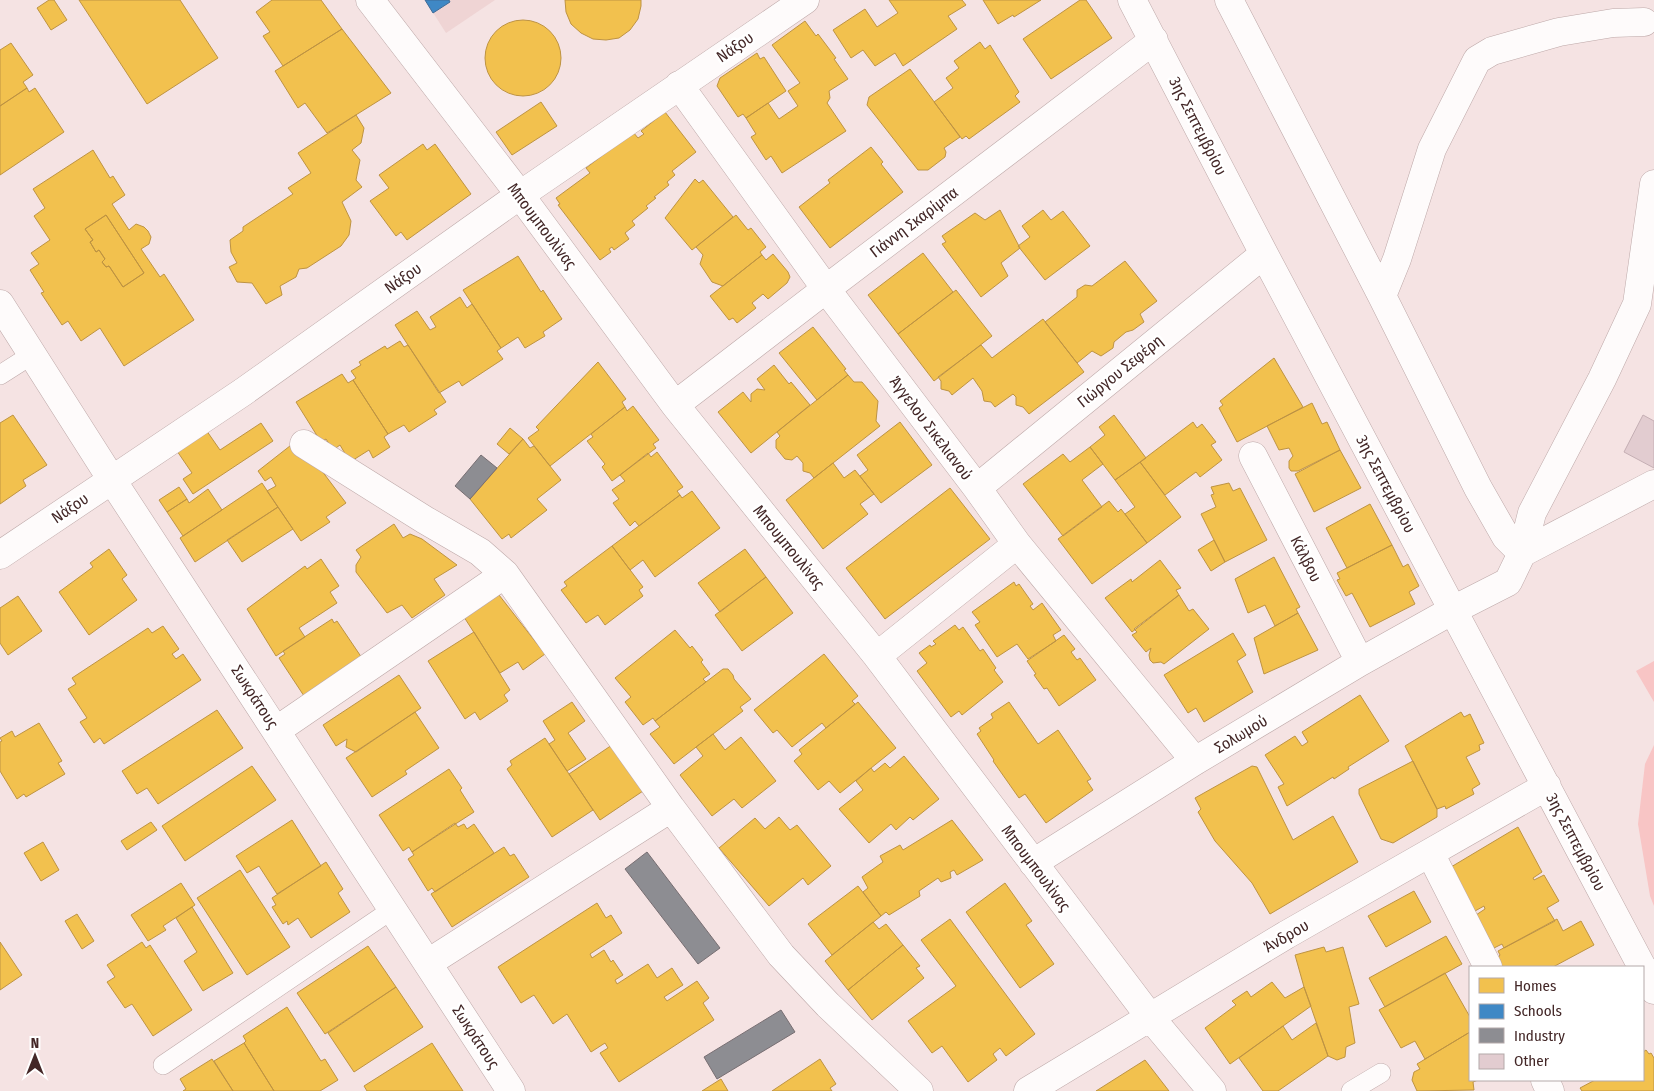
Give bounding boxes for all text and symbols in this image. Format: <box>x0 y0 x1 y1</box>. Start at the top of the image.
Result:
street label: Νάξου <box>713 28 757 66</box>
street label: 3ης Σεπτεμβρίου <box>1165 74 1231 178</box>
street label: Μπουμπουλίνας <box>503 179 581 273</box>
street label: Γιάννη Σκαρίμπα <box>866 183 962 261</box>
street label: Νάξου <box>381 259 425 297</box>
street label: Γιώργου Σεφέρη <box>1073 331 1167 411</box>
street label: Άγγελου Σικελιανού <box>886 372 976 484</box>
street label: 3ης Σεπτεμβρίου <box>1352 432 1420 536</box>
street label: Νάξου <box>48 489 92 527</box>
street label: Μπουμπουλίνας <box>749 501 829 593</box>
street label: Κάλβου <box>1286 533 1326 585</box>
street label: Σωκράτους <box>227 662 283 733</box>
street label: Σολωμού <box>1211 711 1271 757</box>
street label: 3ης Σεπτεμβρίου <box>1542 790 1610 894</box>
street label: Μπουμπουλίνας <box>997 821 1075 915</box>
street label: Άνδρου <box>1260 915 1312 957</box>
legend <box>1469 966 1644 1081</box>
text: Homes <box>1514 977 1556 995</box>
street label: Σωκράτους <box>448 1002 504 1073</box>
text: Schools <box>1514 1002 1562 1020</box>
text: Industry <box>1514 1027 1565 1045</box>
north arrow <box>10 1031 60 1081</box>
text: N <box>31 1035 39 1052</box>
text: Other <box>1514 1052 1550 1070</box>

